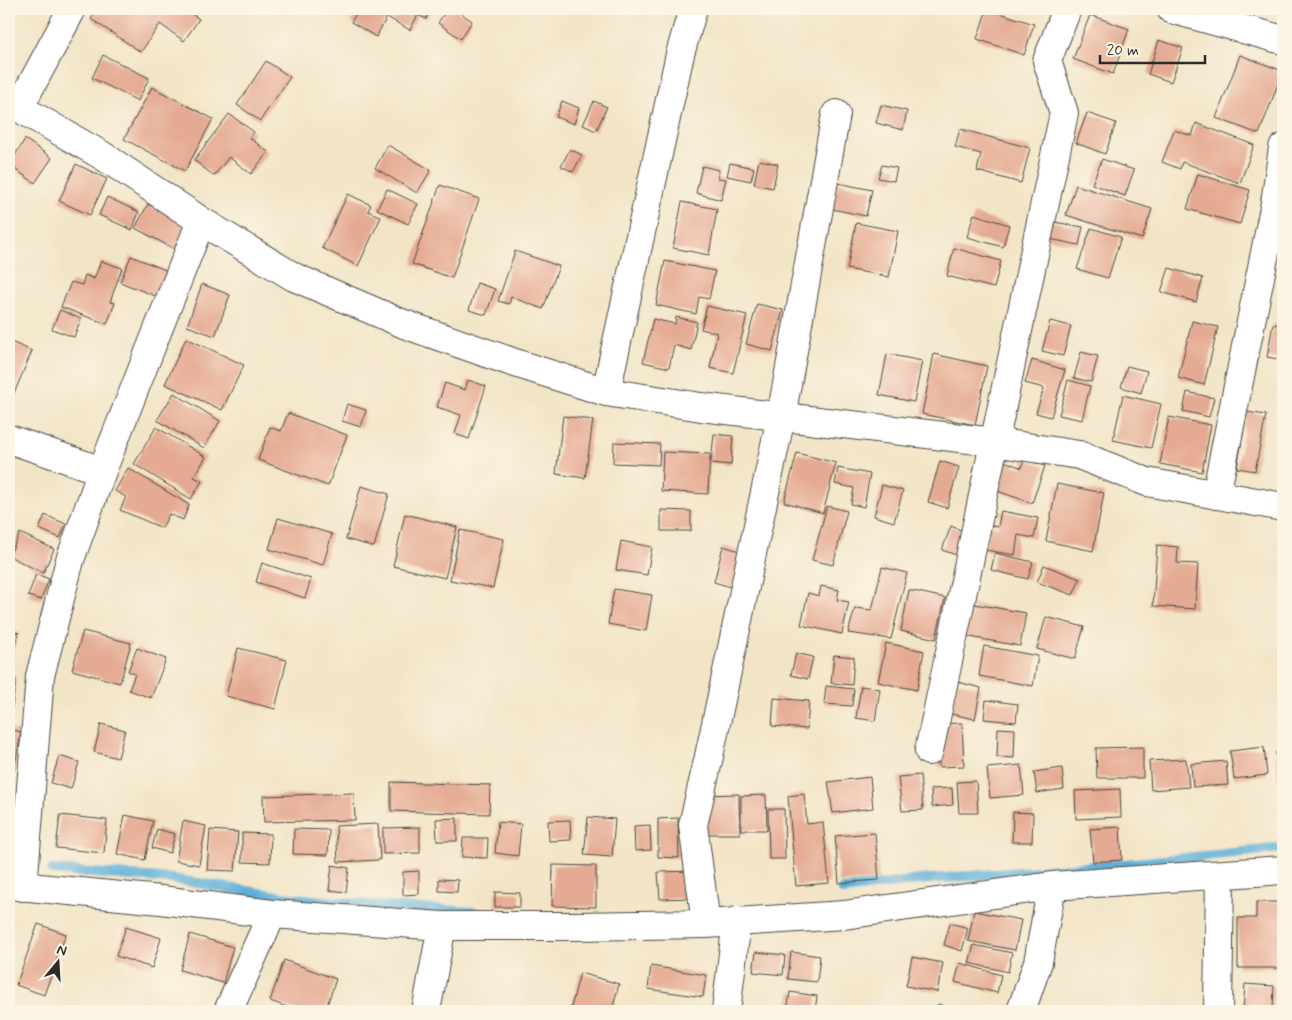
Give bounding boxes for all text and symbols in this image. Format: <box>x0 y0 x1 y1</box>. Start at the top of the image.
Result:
scale bar <box>1100 32 1204 64</box>
text: 20 m <box>1107 41 1139 61</box>
north arrow <box>32 938 82 988</box>
text: N <box>54 941 69 961</box>

